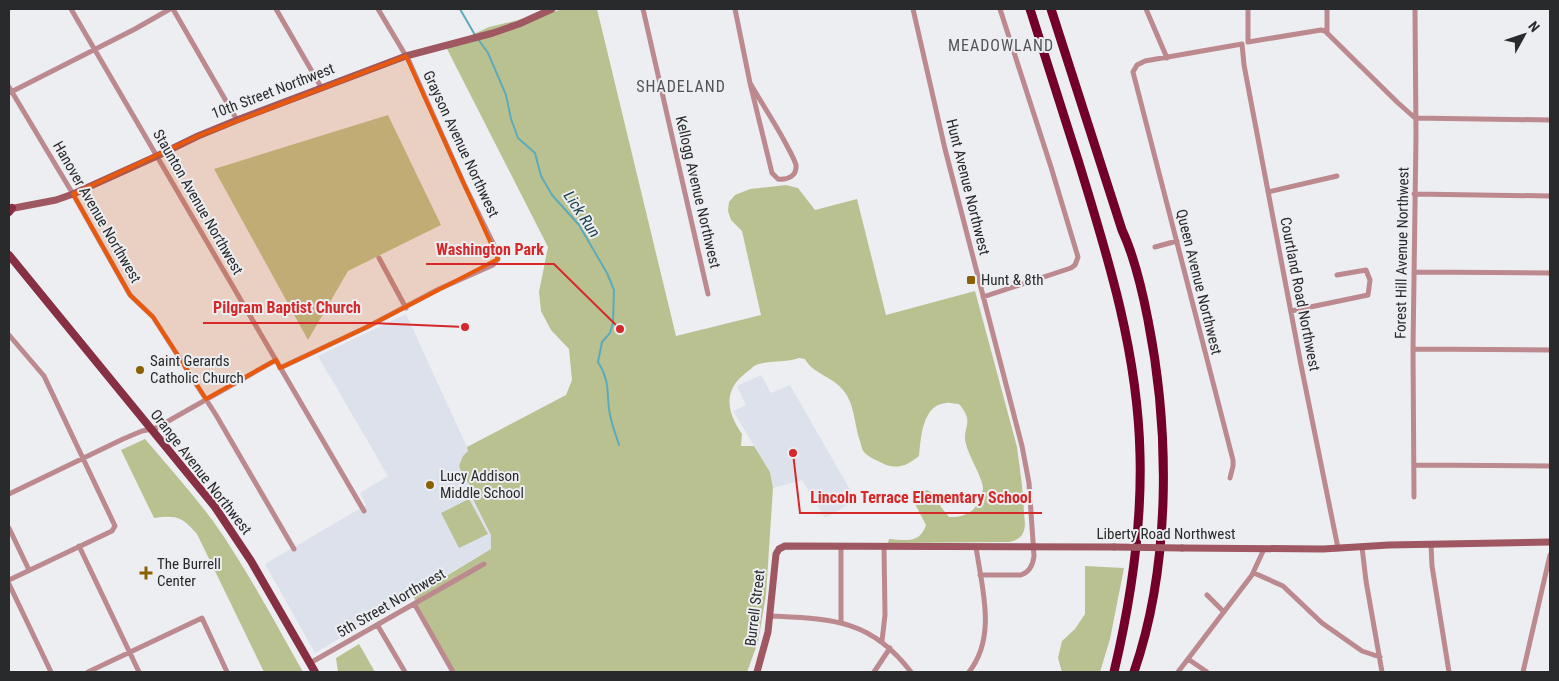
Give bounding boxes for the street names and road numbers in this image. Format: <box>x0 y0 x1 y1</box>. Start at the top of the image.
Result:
street label: 10th Street Northwest <box>209 59 337 123</box>
street label: Grayson Avenue Northwest <box>419 68 503 220</box>
street label: Kellogg Avenue Northwest <box>672 114 724 270</box>
street label: Hunt Avenue Northwest <box>942 117 994 257</box>
street label: Staunton Avenue Northwest <box>149 126 247 278</box>
street label: Hanover Avenue Northwest <box>49 138 145 286</box>
street label: Forest Hill Avenue Northwest <box>1392 167 1412 339</box>
street label: Queen Avenue Northwest <box>1172 207 1226 357</box>
street label: Courtland Road Northwest <box>1276 215 1324 373</box>
street label: Orange Avenue Northwest <box>147 406 255 538</box>
street label: Liberty Road Northwest <box>1096 525 1236 543</box>
street label: 5th Street Northwest <box>333 565 449 641</box>
street label: Burrell Street <box>741 569 769 647</box>

